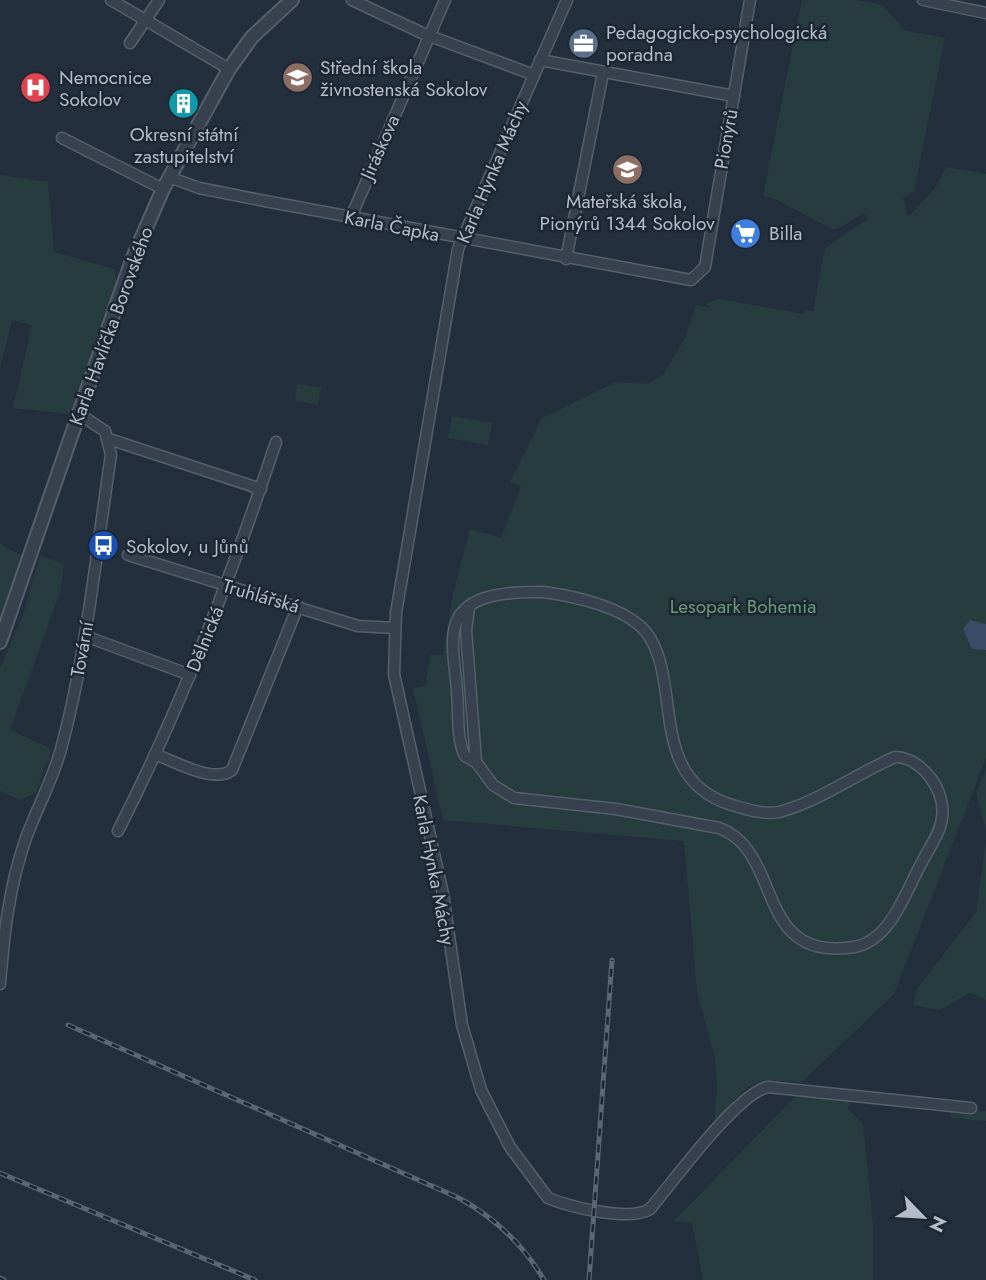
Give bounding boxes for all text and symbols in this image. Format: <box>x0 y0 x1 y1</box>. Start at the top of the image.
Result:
place label: Pedagogicko-psychologická poradna <box>606 19 827 68</box>
office icon: Pedagogicko-psychologická poradna <box>566 26 600 60</box>
place label: Střední škola živnostenská Sokolov <box>320 54 488 103</box>
school or university icon: Střední škola živnostenská Sokolov <box>280 61 314 95</box>
place label: Nemocnice Sokolov <box>59 64 152 113</box>
hospital icon: Nemocnice Sokolov <box>19 71 53 105</box>
building icon: Okresní státní zastupitelství <box>167 86 201 120</box>
street label: Karla Hynka Máchy <box>450 96 534 248</box>
street label: Pionýrů <box>707 107 745 171</box>
street label: Jiráskova <box>353 110 406 187</box>
place label: Okresní státní zastupitelství <box>130 121 239 170</box>
school or university icon: Mateřská škola, Pionýrů 1344 Sokolov <box>610 153 644 187</box>
place label: Mateřská škola, Pionýrů 1344 Sokolov <box>540 188 715 237</box>
street label: Karla Čapka <box>342 204 442 248</box>
supermarket icon: Billa <box>729 216 763 250</box>
place label: Billa <box>769 220 802 247</box>
street label: Karla Havlíčka Borovského <box>62 223 160 429</box>
bus stop icon: Sokolov, u Jůnů <box>86 529 120 563</box>
place label: Sokolov, u Jůnů <box>126 533 249 560</box>
street label: Truhlářská <box>219 572 303 620</box>
park label: Lesopark Bohemia <box>670 593 816 620</box>
street label: Dělnická <box>180 602 230 676</box>
street label: Tovární <box>64 618 100 679</box>
street label: Karla Hynka Máchy <box>406 792 462 948</box>
north arrow <box>888 1182 958 1252</box>
text: N <box>923 1211 953 1237</box>

